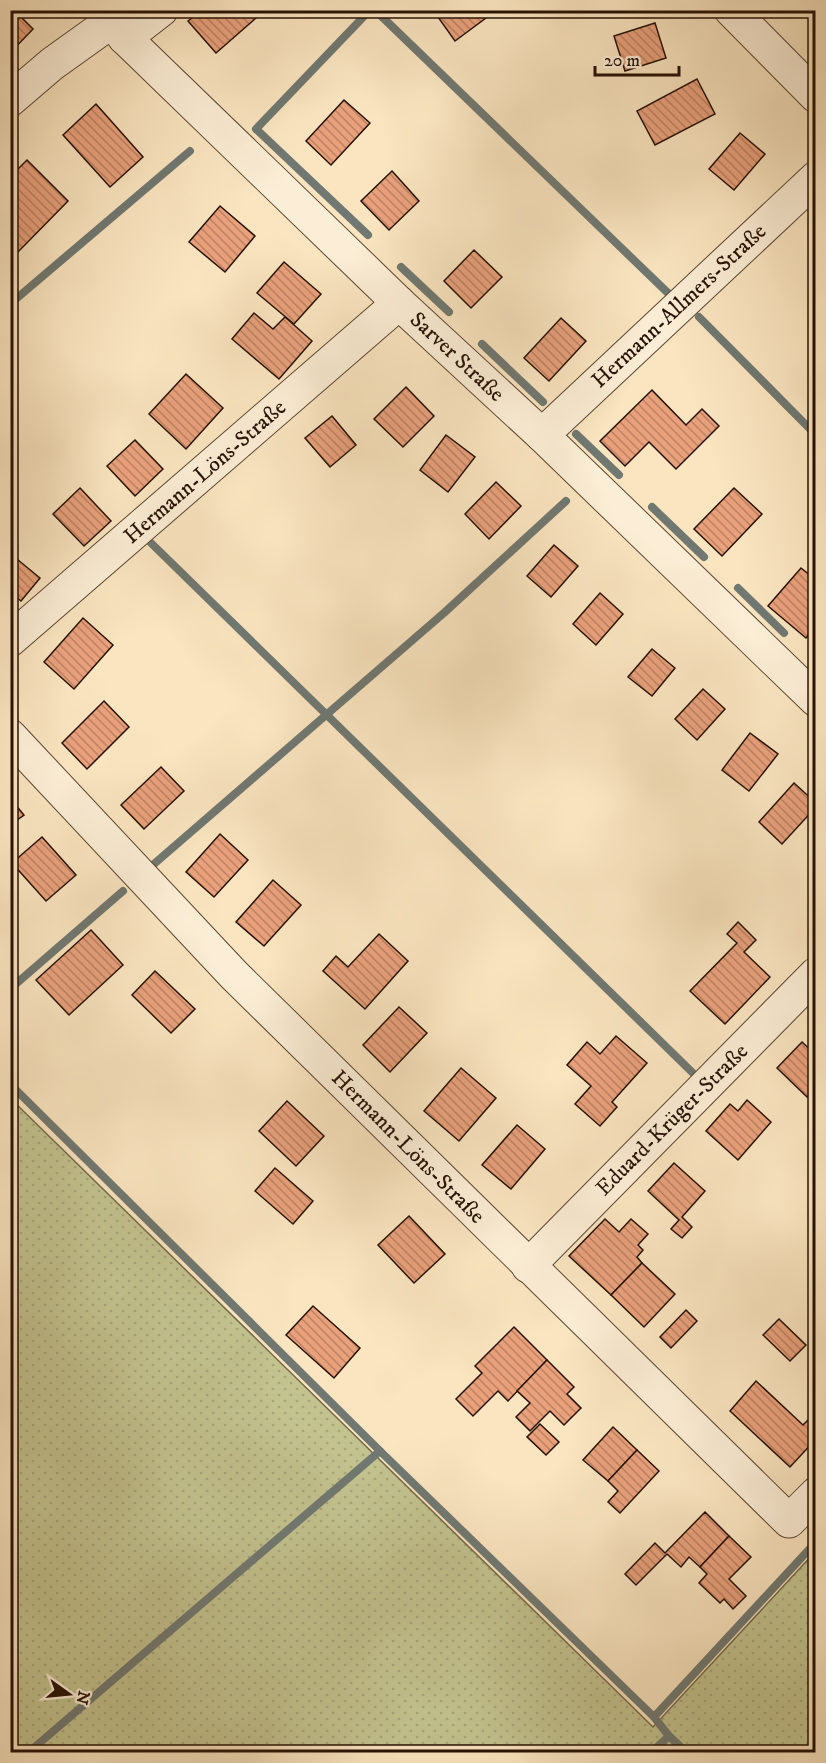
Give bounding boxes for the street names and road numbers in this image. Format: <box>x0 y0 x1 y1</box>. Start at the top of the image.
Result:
street label: Hermann-Allmers-Straße <box>586 218 772 394</box>
street label: Sarver Straße <box>404 306 510 408</box>
street label: Hermann-Löns-Straße <box>118 394 292 550</box>
street label: Eduard-Krüger-Straße <box>590 1038 754 1202</box>
street label: Hermann-Löns-Straße <box>326 1065 490 1229</box>

